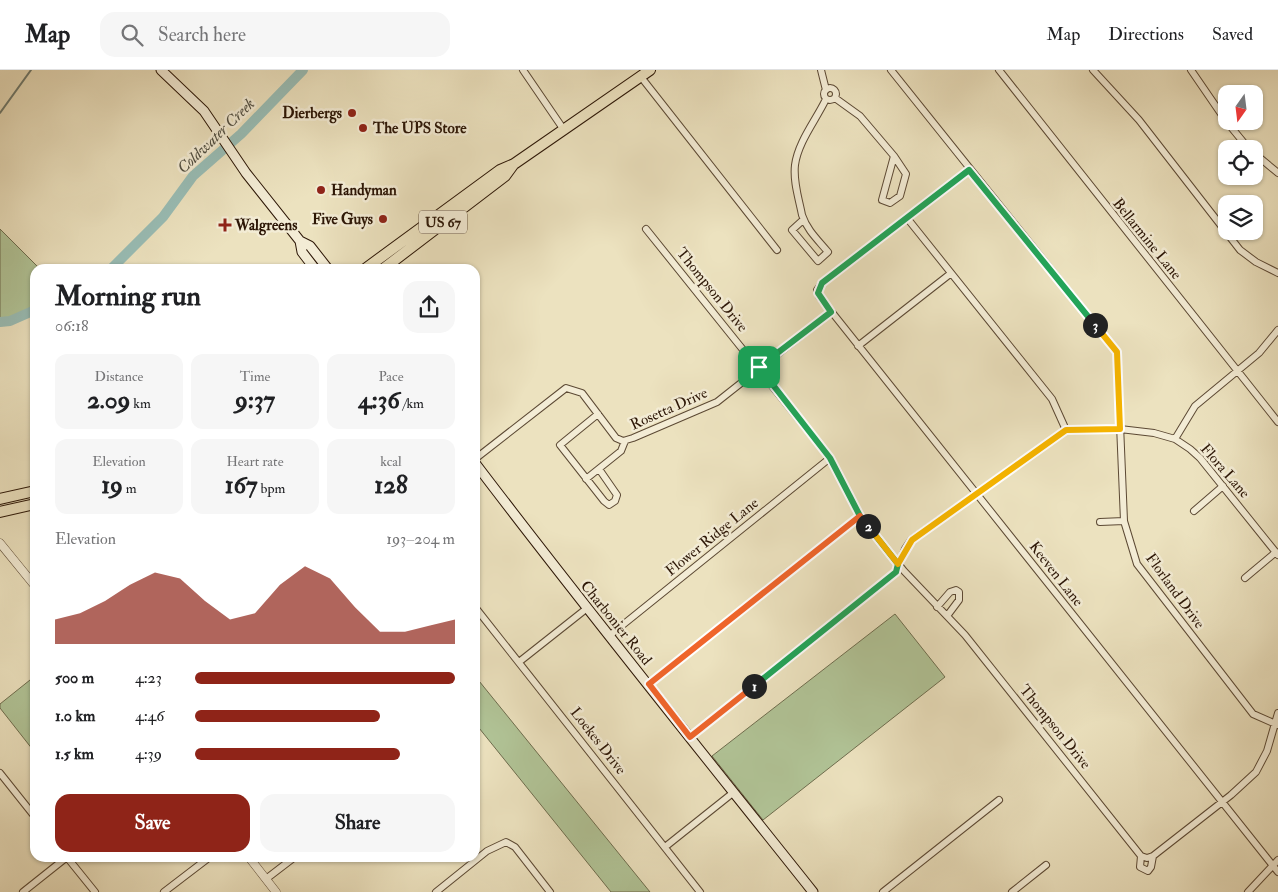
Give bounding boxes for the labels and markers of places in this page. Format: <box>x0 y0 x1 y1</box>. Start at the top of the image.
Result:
place label: Dierbergs <box>282 104 342 124</box>
marker: Dierbergs <box>346 107 358 119</box>
place label: The UPS Store <box>372 119 467 138</box>
marker: The UPS Store <box>357 122 369 134</box>
place label: Handyman <box>331 181 397 201</box>
marker: Handyman <box>315 184 327 196</box>
place label: Five Guys <box>312 210 373 230</box>
marker: Five Guys <box>377 213 389 225</box>
place label: Walgreens <box>234 216 297 236</box>
marker: Walgreens <box>219 219 231 231</box>
pin: 3 <box>1082 312 1108 338</box>
pin <box>738 346 780 388</box>
pin: 2 <box>856 514 880 538</box>
pin: 1 <box>742 674 766 698</box>

